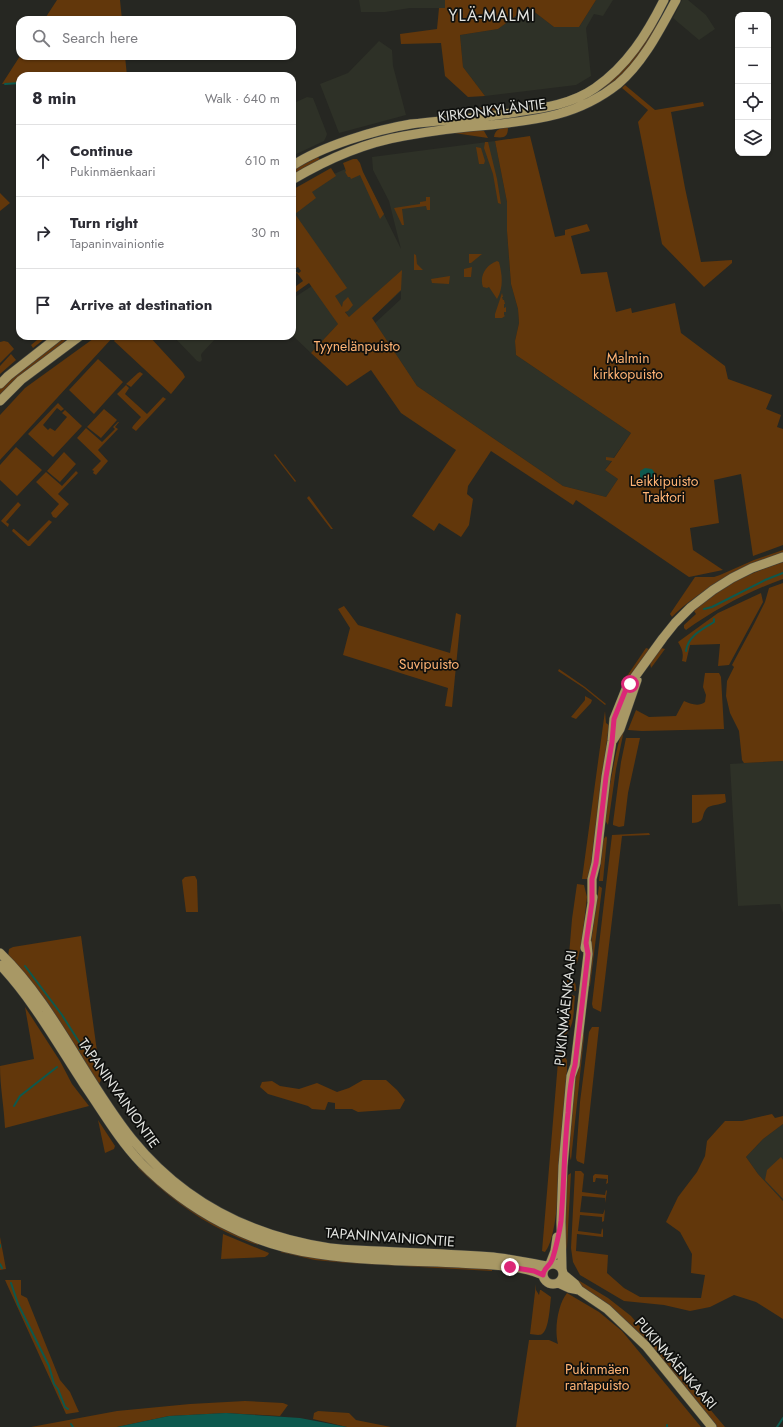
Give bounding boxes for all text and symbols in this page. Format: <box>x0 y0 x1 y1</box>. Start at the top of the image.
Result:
district label: YLÄ-MALMI <box>448 4 536 27</box>
map controls <box>735 12 771 156</box>
button: + <box>735 12 771 48</box>
search box <box>16 16 296 60</box>
icon: search <box>30 27 52 49</box>
text: Search here <box>62 27 138 49</box>
button: − <box>735 48 771 84</box>
button: locate <box>735 84 771 120</box>
text: 8 min <box>32 86 76 110</box>
text: Walk · 640 m <box>205 89 280 108</box>
street label: KIRKONKYLÄNTIE <box>437 93 547 127</box>
button: layers <box>735 120 771 156</box>
text: Continue <box>70 140 133 162</box>
icon: ahead <box>32 150 54 172</box>
text: 610 m <box>245 151 280 170</box>
text: Pukinmäenkaari <box>70 162 156 181</box>
text: Turn right <box>70 212 138 234</box>
icon: right <box>32 222 54 244</box>
text: 30 m <box>251 223 280 242</box>
text: Tapaninvainiontie <box>70 234 164 253</box>
icon: arrive <box>32 294 54 316</box>
text: Arrive at destination <box>70 294 212 316</box>
park label: Tyynelänpuisto <box>314 336 401 356</box>
park label: Malmin kirkkopuisto <box>593 348 663 384</box>
park label: Leikkipuisto Traktori <box>630 471 699 507</box>
park label: Suvipuisto <box>399 654 460 674</box>
route start <box>621 675 639 693</box>
street label: PUKINMÄENKAARI <box>549 949 581 1067</box>
street label: TAPANINVAINIONTIE <box>74 1034 164 1152</box>
street label: TAPANINVAINIONTIE <box>325 1222 455 1252</box>
route end <box>501 1258 519 1276</box>
street label: PUKINMÄENKAARI <box>630 1313 722 1413</box>
park label: Pukinmäen rantapuisto <box>565 1359 630 1395</box>

